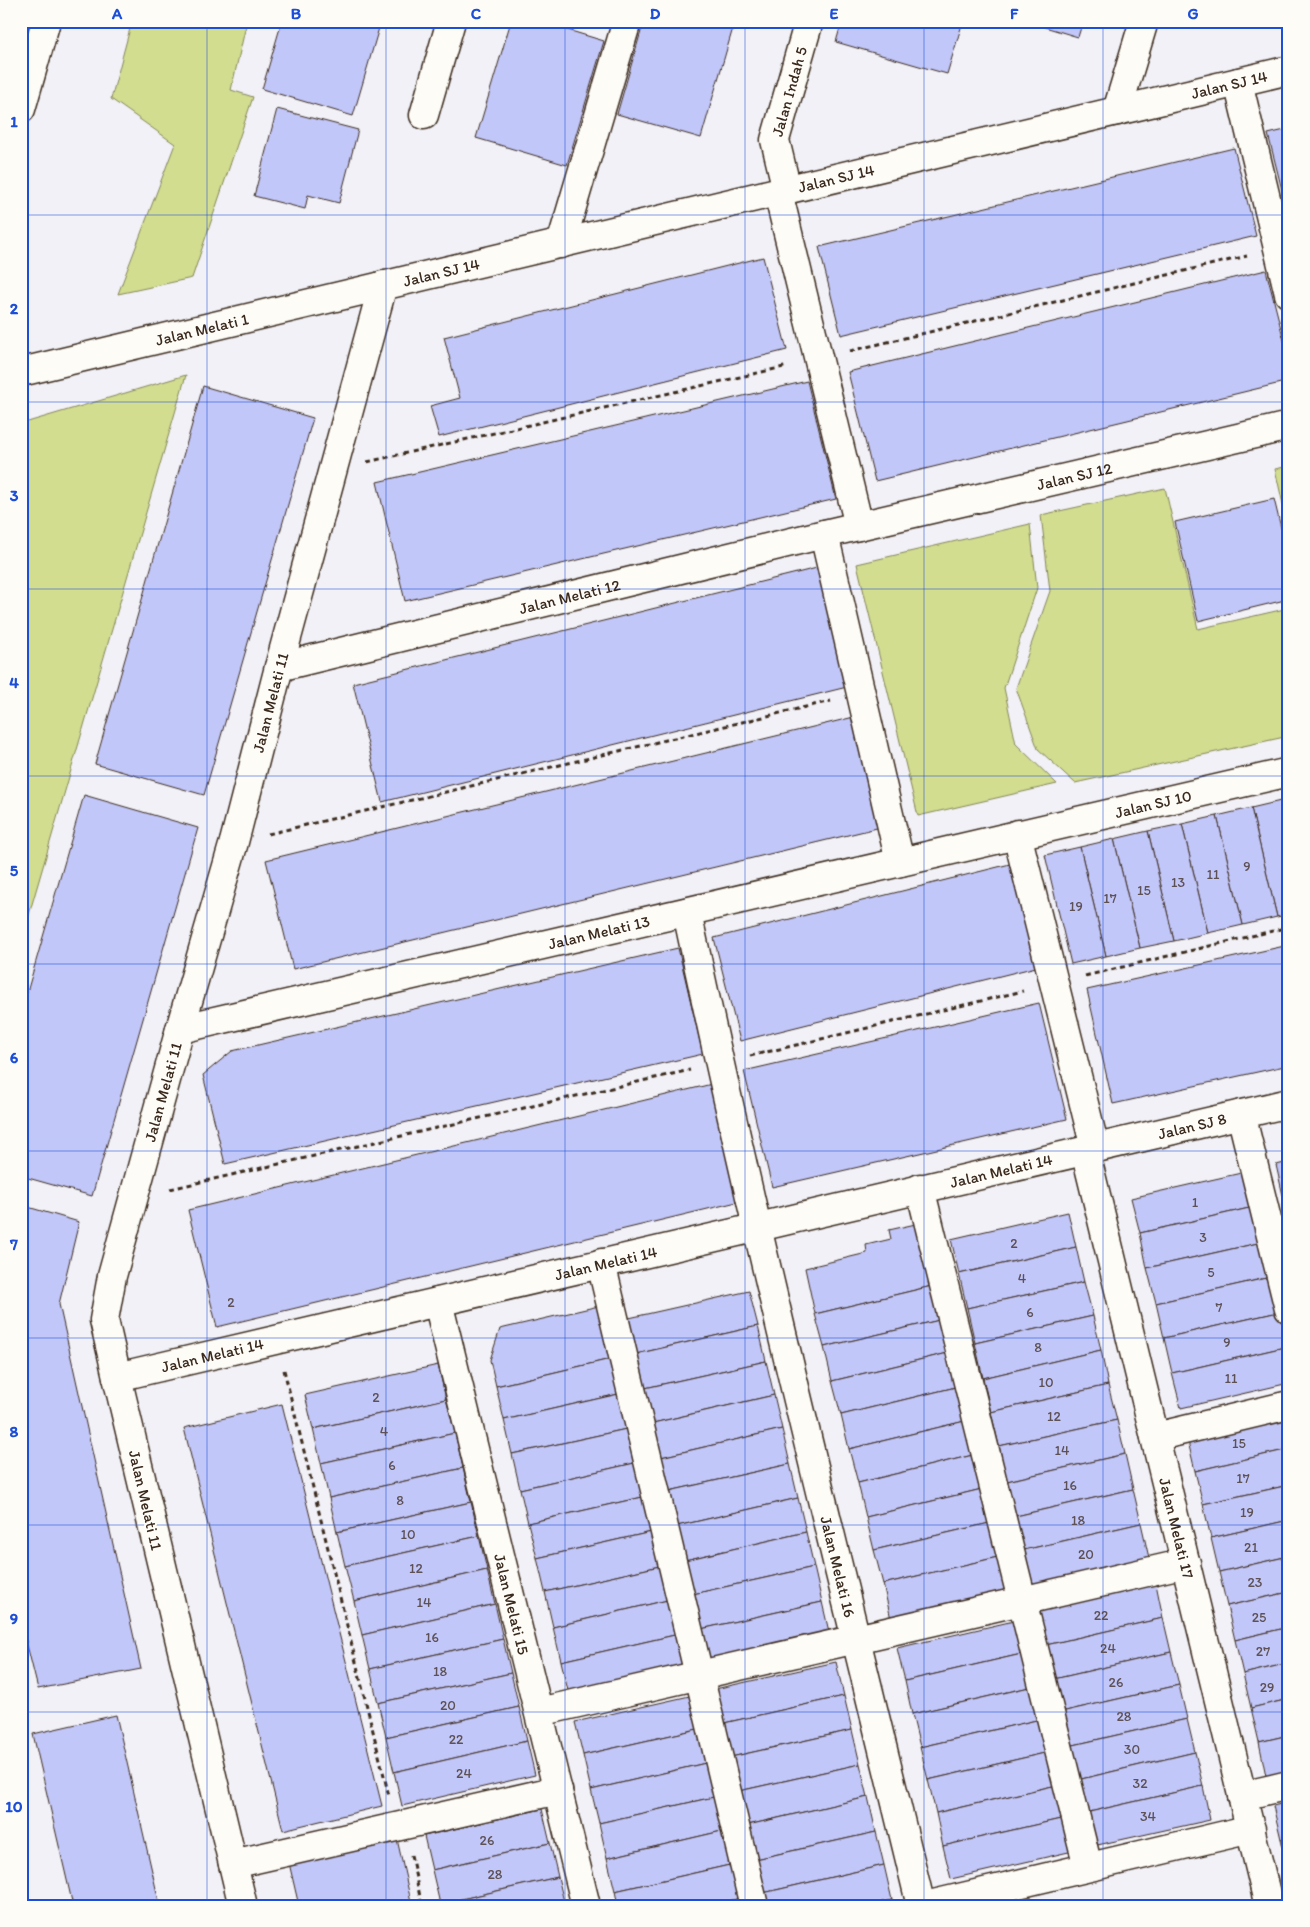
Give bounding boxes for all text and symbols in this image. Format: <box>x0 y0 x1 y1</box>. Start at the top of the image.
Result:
text: A <box>111 4 123 23</box>
text: B <box>291 4 302 23</box>
text: C <box>471 4 482 23</box>
text: D <box>650 4 661 23</box>
text: E <box>830 4 839 23</box>
text: F <box>1010 4 1019 23</box>
text: G <box>1187 4 1199 23</box>
street label: Jalan Indah 5 <box>767 44 811 139</box>
street label: Jalan SJ 14 <box>1189 66 1270 103</box>
text: 1 <box>10 112 18 131</box>
street label: Jalan SJ 14 <box>796 160 877 197</box>
street label: Jalan SJ 14 <box>401 254 482 291</box>
text: 2 <box>10 299 19 318</box>
street label: Jalan Melati 1 <box>154 309 251 350</box>
street label: Jalan SJ 12 <box>1035 458 1115 494</box>
text: 3 <box>10 486 19 505</box>
street label: Jalan Melati 12 <box>517 575 623 618</box>
street label: Jalan Melati 11 <box>248 650 293 754</box>
text: 4 <box>9 673 19 692</box>
street label: Jalan SJ 10 <box>1113 786 1194 822</box>
house number: 9 <box>1243 858 1251 875</box>
text: 5 <box>10 861 19 880</box>
house number: 11 <box>1207 866 1220 883</box>
house number: 13 <box>1171 874 1185 891</box>
house number: 15 <box>1137 882 1151 899</box>
house number: 17 <box>1103 890 1117 907</box>
house number: 19 <box>1069 898 1083 915</box>
street label: Jalan Melati 13 <box>546 911 652 953</box>
street label: Jalan Melati 11 <box>140 1040 186 1144</box>
text: 6 <box>10 1048 19 1067</box>
street label: Jalan SJ 8 <box>1156 1109 1228 1143</box>
street label: Jalan Melati 14 <box>948 1150 1055 1192</box>
house number: 1 <box>1192 1194 1199 1211</box>
house number: 3 <box>1199 1229 1207 1246</box>
text: 7 <box>9 1235 18 1254</box>
house number: 2 <box>1010 1235 1018 1252</box>
street label: Jalan Melati 14 <box>553 1242 659 1284</box>
house number: 5 <box>1207 1264 1215 1281</box>
house number: 4 <box>1018 1270 1027 1287</box>
house number: 2 <box>227 1294 235 1311</box>
house number: 7 <box>1216 1299 1223 1316</box>
house number: 6 <box>1026 1304 1034 1321</box>
street label: Jalan Melati 14 <box>159 1334 266 1376</box>
house number: 9 <box>1223 1334 1231 1351</box>
house number: 8 <box>1034 1339 1042 1356</box>
house number: 11 <box>1225 1370 1238 1387</box>
house number: 10 <box>1038 1374 1054 1391</box>
house number: 2 <box>372 1389 380 1406</box>
house number: 12 <box>1047 1408 1062 1425</box>
text: 8 <box>10 1422 19 1441</box>
house number: 4 <box>380 1423 389 1440</box>
house number: 15 <box>1232 1435 1246 1452</box>
house number: 14 <box>1055 1442 1070 1459</box>
street label: Jalan Melati 11 <box>125 1448 166 1553</box>
house number: 6 <box>388 1457 396 1474</box>
house number: 17 <box>1236 1470 1250 1487</box>
street label: Jalan Melati 17 <box>1155 1476 1198 1580</box>
house number: 16 <box>1063 1477 1077 1494</box>
house number: 8 <box>396 1492 404 1509</box>
house number: 19 <box>1240 1504 1254 1521</box>
house number: 18 <box>1071 1512 1085 1529</box>
street label: Jalan Melati 16 <box>816 1514 859 1619</box>
house number: 10 <box>400 1526 416 1543</box>
house number: 21 <box>1244 1539 1258 1556</box>
house number: 20 <box>1078 1546 1094 1563</box>
street label: Jalan Melati 15 <box>490 1552 533 1657</box>
house number: 12 <box>409 1560 424 1577</box>
house number: 23 <box>1248 1574 1263 1591</box>
house number: 14 <box>417 1594 432 1611</box>
house number: 22 <box>1094 1607 1109 1624</box>
text: 9 <box>10 1609 18 1628</box>
house number: 25 <box>1252 1609 1266 1626</box>
house number: 16 <box>425 1629 439 1646</box>
house number: 24 <box>1100 1640 1116 1657</box>
house number: 27 <box>1256 1643 1270 1660</box>
house number: 18 <box>433 1663 447 1680</box>
house number: 26 <box>1109 1674 1123 1691</box>
house number: 29 <box>1260 1679 1274 1696</box>
house number: 20 <box>440 1697 456 1714</box>
house number: 28 <box>1116 1708 1132 1725</box>
house number: 22 <box>449 1731 464 1748</box>
house number: 30 <box>1124 1741 1140 1758</box>
house number: 24 <box>456 1765 472 1782</box>
house number: 32 <box>1133 1775 1148 1792</box>
text: 10 <box>5 1797 23 1816</box>
house number: 34 <box>1140 1808 1157 1825</box>
house number: 26 <box>480 1832 494 1849</box>
house number: 28 <box>487 1866 503 1883</box>

